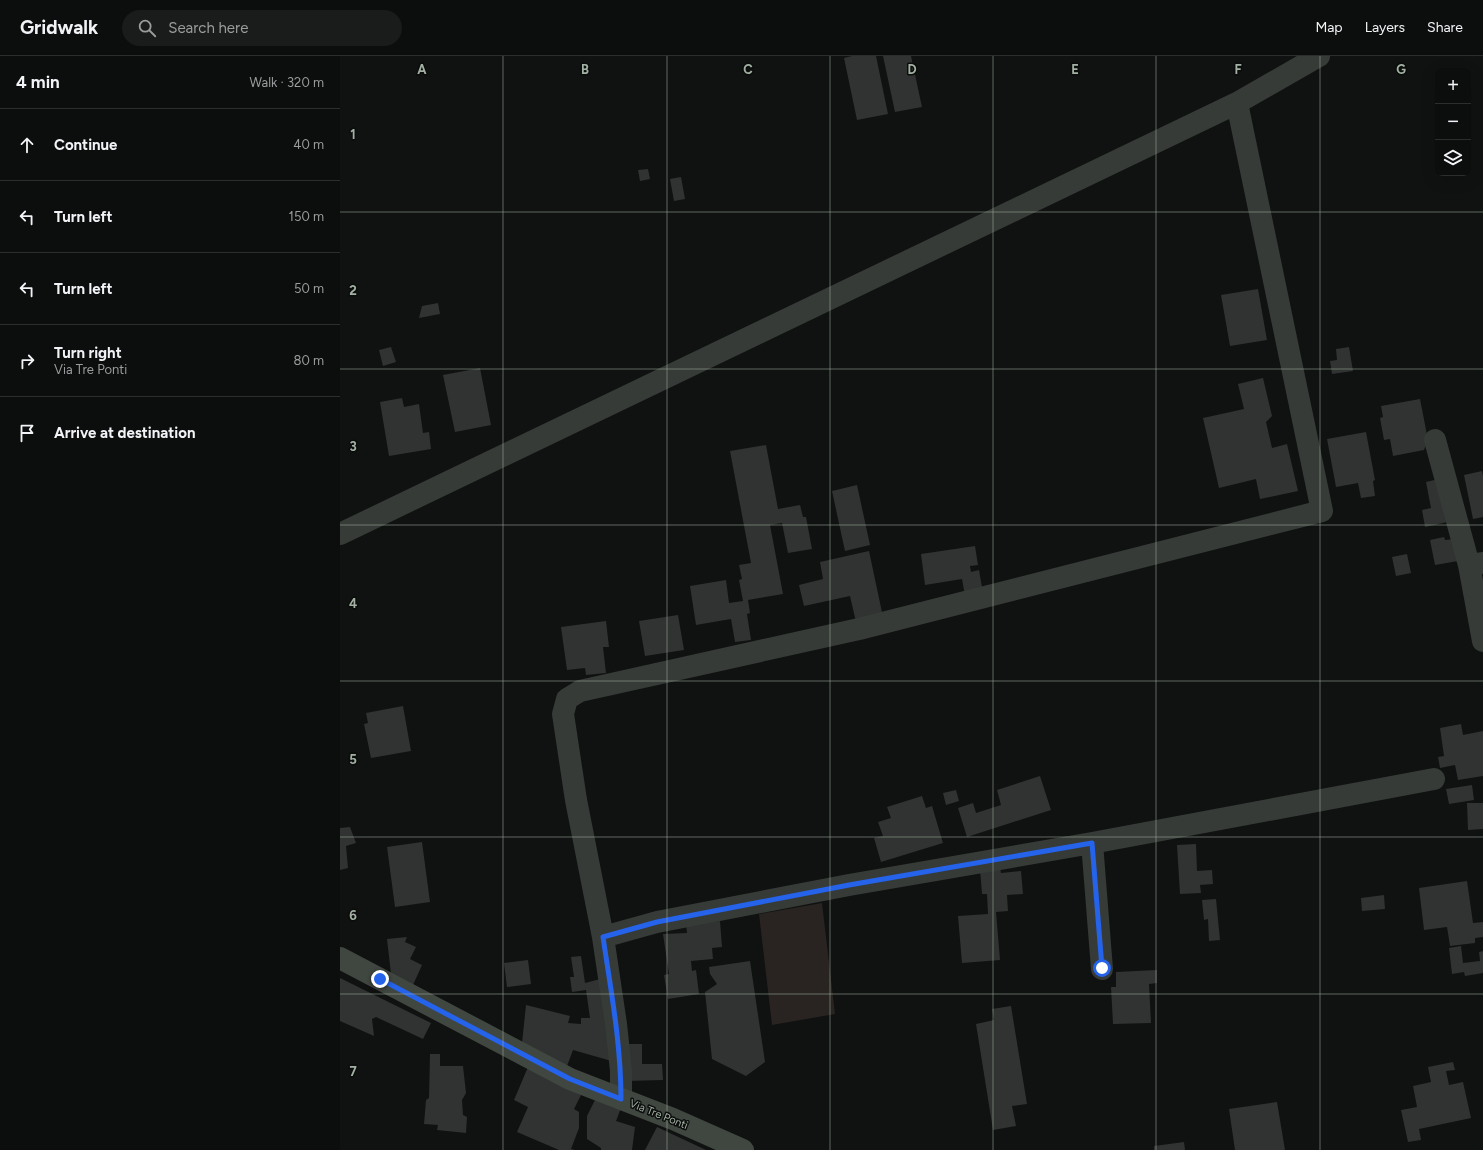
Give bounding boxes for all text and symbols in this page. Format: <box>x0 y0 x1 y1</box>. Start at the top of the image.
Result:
search box <box>122 10 402 46</box>
text: Gridwalk <box>20 16 98 39</box>
icon: search <box>136 17 158 39</box>
text: Search here <box>168 19 248 37</box>
text: Map <box>1315 19 1343 36</box>
text: Layers <box>1365 19 1405 36</box>
text: Share <box>1427 19 1463 36</box>
text: A <box>417 62 427 77</box>
text: B <box>581 62 589 77</box>
text: C <box>743 62 753 77</box>
text: D <box>907 62 917 77</box>
text: E <box>1071 62 1079 77</box>
text: F <box>1234 62 1242 77</box>
text: G <box>1396 62 1406 77</box>
map controls <box>1435 68 1471 176</box>
button: + <box>1435 68 1471 104</box>
text: 4 min <box>16 72 60 92</box>
text: Walk · 320 m <box>250 75 324 90</box>
button: − <box>1435 104 1471 140</box>
text: 1 <box>350 127 356 142</box>
icon: ahead <box>16 134 38 156</box>
text: Continue <box>54 136 117 154</box>
text: 40 m <box>293 137 324 152</box>
button: layers <box>1435 140 1471 176</box>
icon: left <box>16 206 38 228</box>
text: Turn left <box>54 208 112 226</box>
text: 150 m <box>289 209 324 224</box>
icon: left <box>16 278 38 300</box>
text: Turn left <box>54 280 112 298</box>
text: 50 m <box>294 281 324 296</box>
text: 2 <box>349 283 357 298</box>
text: Turn right <box>54 344 122 362</box>
icon: right <box>16 350 38 372</box>
text: 80 m <box>293 353 324 368</box>
text: Via Tre Ponti <box>54 362 127 377</box>
icon: arrive <box>16 422 38 444</box>
text: Arrive at destination <box>54 424 195 442</box>
text: 3 <box>349 439 357 454</box>
text: 4 <box>349 596 357 611</box>
text: 5 <box>349 752 357 767</box>
text: 6 <box>349 908 357 923</box>
route start <box>1093 959 1111 977</box>
route end <box>371 970 389 988</box>
text: 7 <box>349 1064 357 1079</box>
street label: Via Tre Ponti <box>628 1097 690 1132</box>

